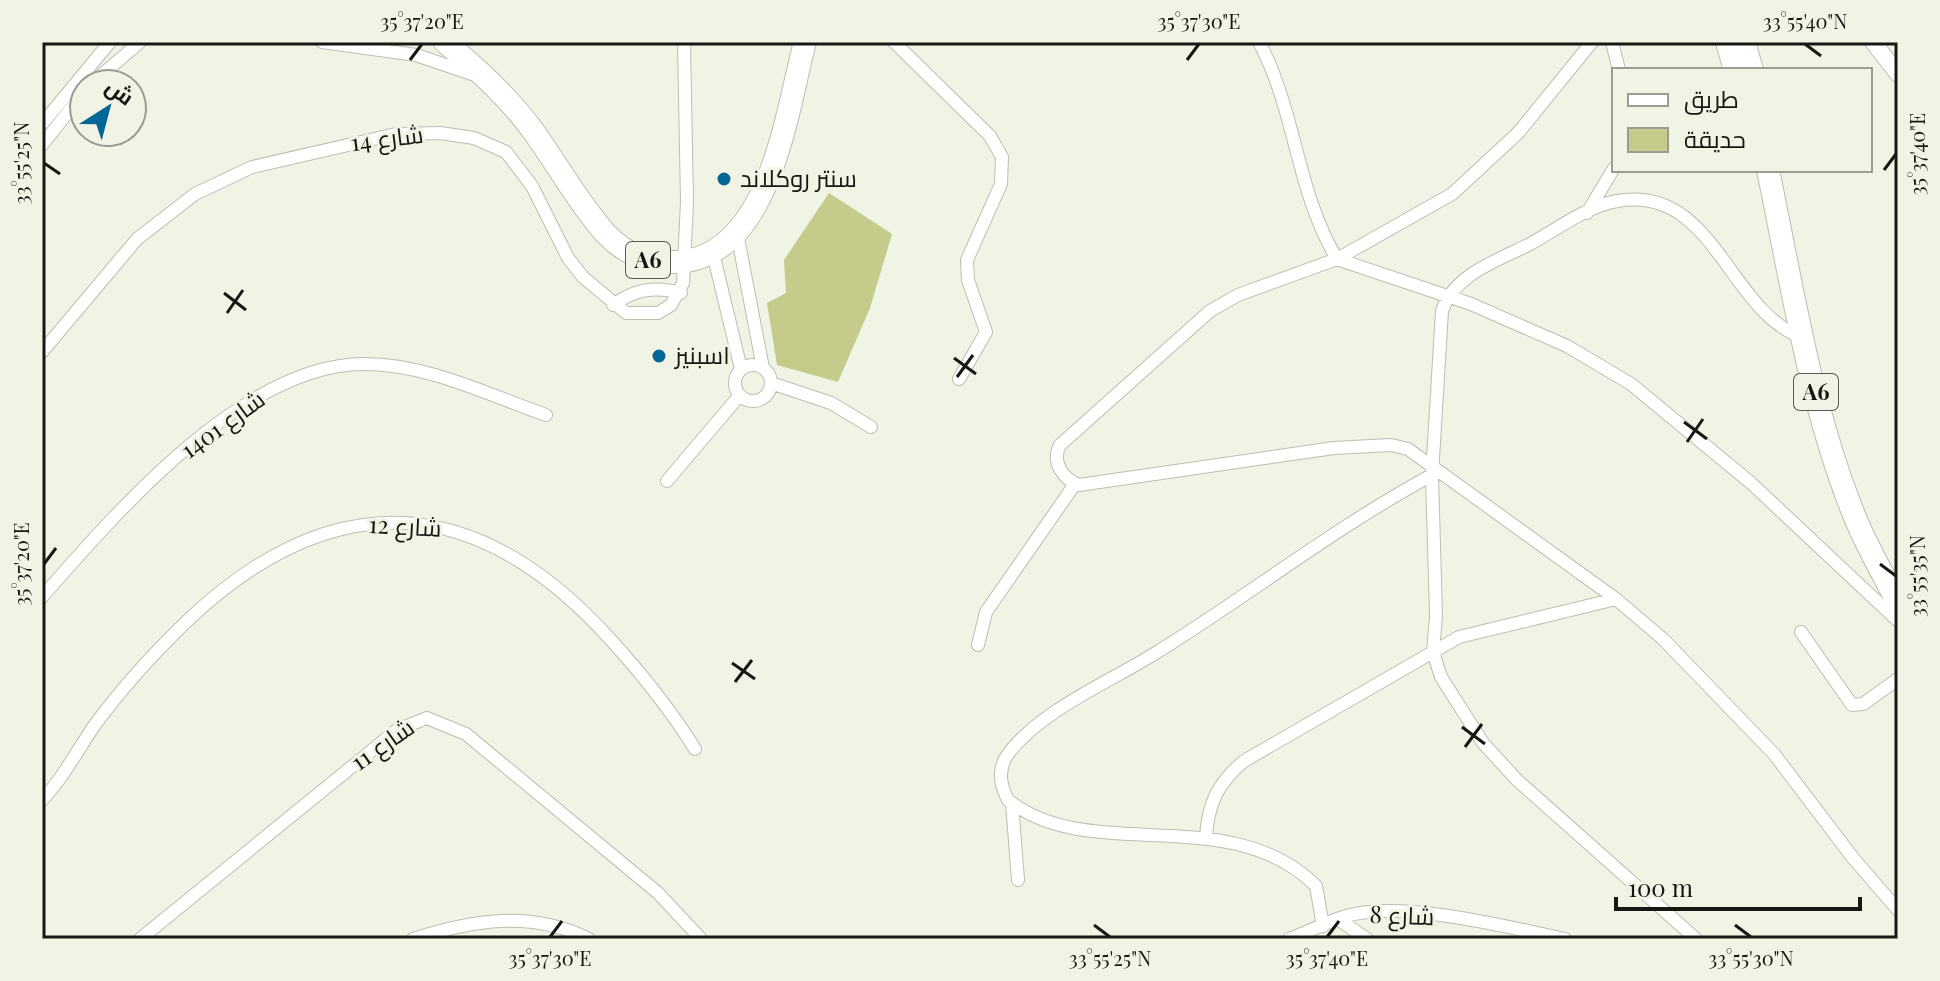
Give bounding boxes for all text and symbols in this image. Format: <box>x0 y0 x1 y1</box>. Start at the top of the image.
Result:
text: 35°37'20"E <box>380 7 464 34</box>
text: 35°37'30"E <box>1157 7 1241 34</box>
text: 33°55'40"N <box>1763 7 1847 34</box>
north arrow <box>68 68 148 148</box>
legend <box>1612 68 1872 172</box>
text: ش <box>100 71 141 111</box>
text: طريق <box>1684 82 1739 115</box>
text: 35°37'40"E <box>1903 113 1930 195</box>
street label: شارع 14 <box>348 117 425 159</box>
text: 33°55'25"N <box>7 122 34 204</box>
text: حديقة <box>1684 122 1746 154</box>
place label: سنتر روكلاند <box>740 161 857 193</box>
marker: سنتر روكلاند <box>715 170 733 188</box>
road number: A6 <box>626 242 670 278</box>
place label: اسبنيز <box>673 338 730 370</box>
marker: اسبنيز <box>650 347 668 365</box>
road number: A6 <box>1794 374 1838 410</box>
street label: شارع 1401 <box>173 382 271 466</box>
street label: شارع 12 <box>368 507 442 545</box>
text: 35°37'20"E <box>7 522 34 606</box>
text: 33°55'35"N <box>1903 535 1930 617</box>
street label: شارع 11 <box>344 710 421 778</box>
scale bar <box>1616 861 1860 911</box>
text: 100 m <box>1628 871 1693 903</box>
street label: شارع 8 <box>1369 897 1435 933</box>
text: 35°37'30"E <box>508 944 592 971</box>
text: 33°55'25"N <box>1069 944 1151 971</box>
text: 35°37'40"E <box>1286 944 1368 971</box>
text: 33°55'30"N <box>1708 944 1794 971</box>

